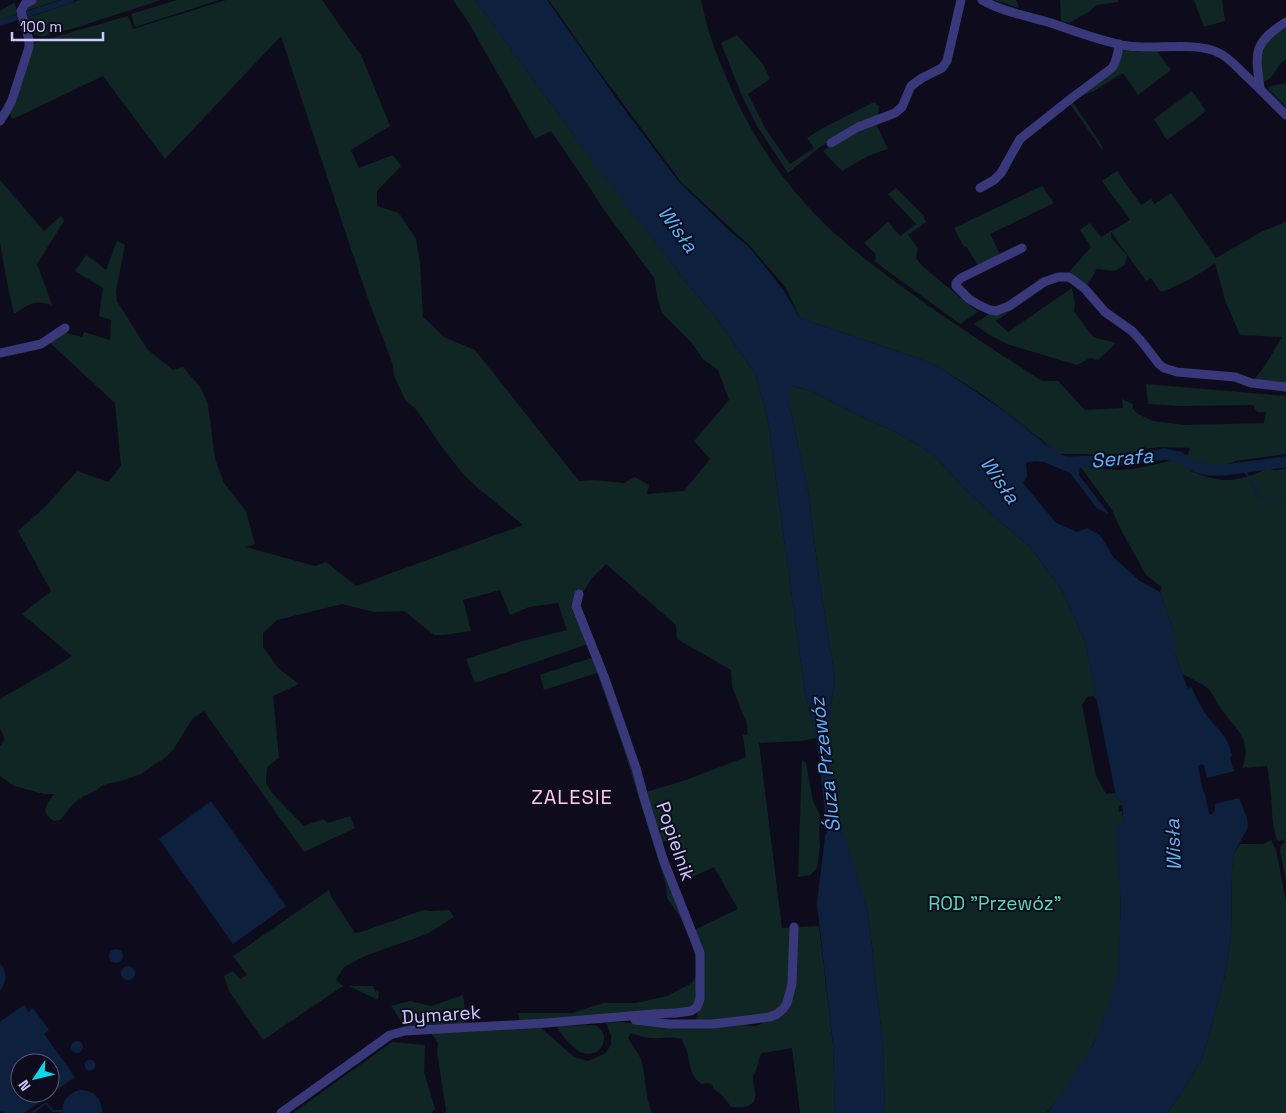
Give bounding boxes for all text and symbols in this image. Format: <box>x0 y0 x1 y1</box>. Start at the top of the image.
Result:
scale bar <box>12 10 104 42</box>
text: 100 m <box>20 17 62 36</box>
water label: Wisła <box>652 200 704 258</box>
water label: Serafa <box>1090 442 1155 474</box>
water label: Wisła <box>974 451 1026 509</box>
water label: Śluza Przewóz <box>804 694 846 834</box>
district label: ZALESIE <box>531 784 613 810</box>
street label: Popielnik <box>650 798 701 884</box>
water label: Wisła <box>1159 818 1187 871</box>
park label: ROD "Przewóz" <box>928 891 1062 916</box>
street label: Dymarek <box>400 999 482 1030</box>
north arrow <box>10 1053 60 1103</box>
text: N <box>14 1076 34 1094</box>

